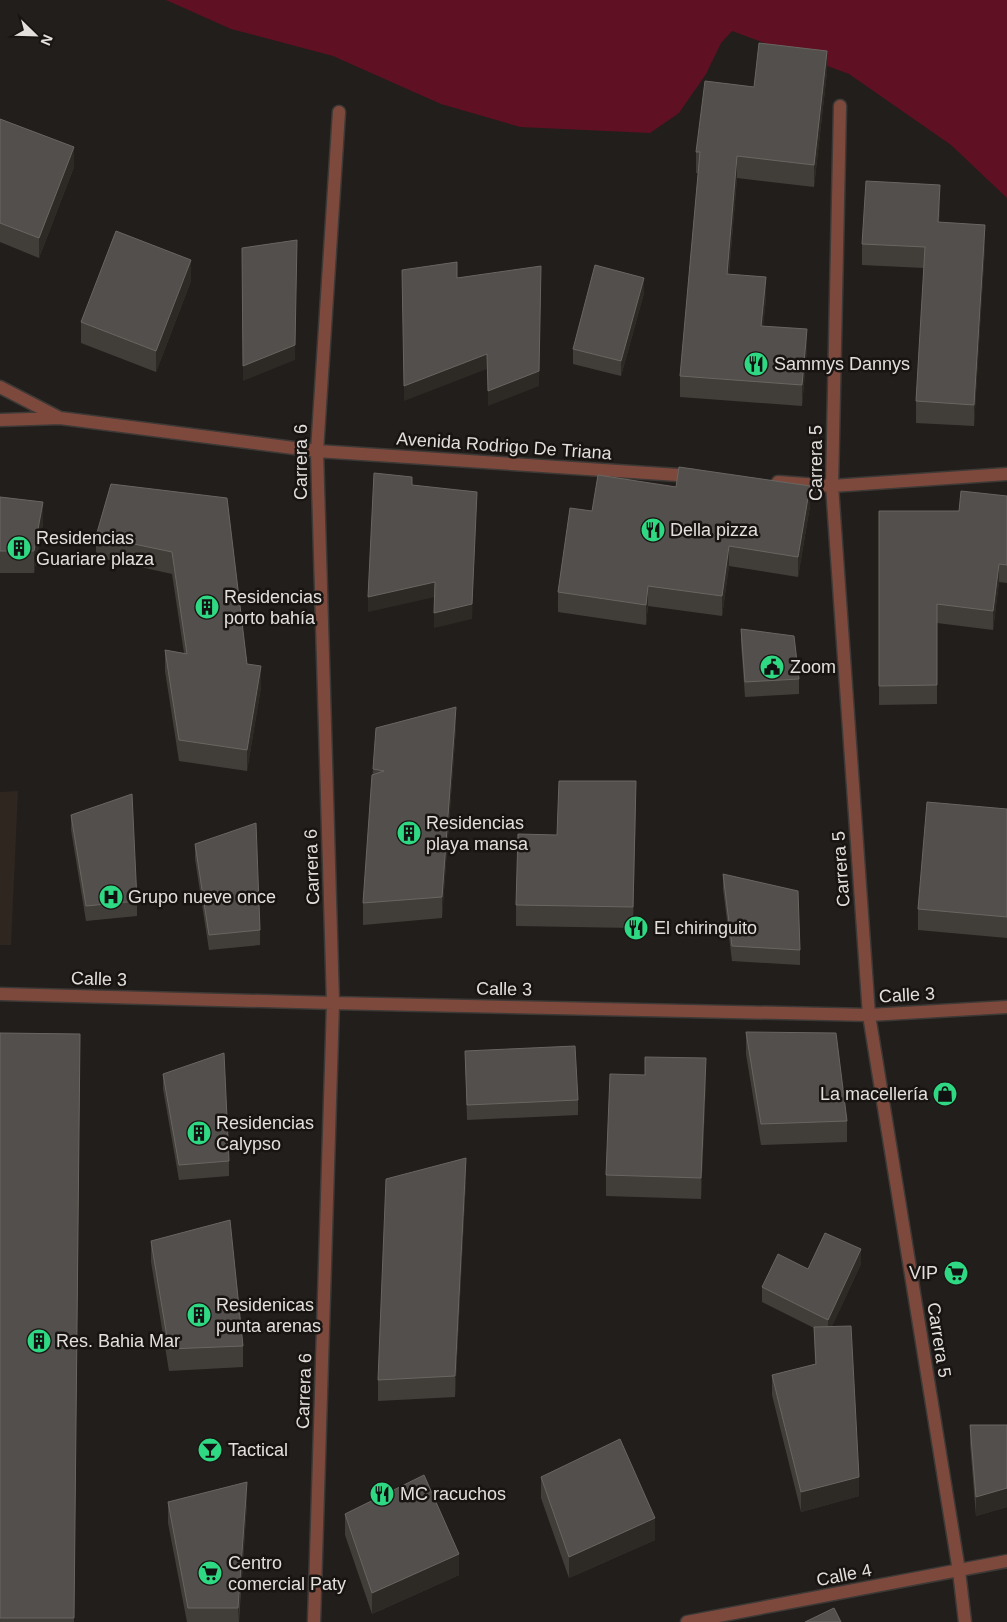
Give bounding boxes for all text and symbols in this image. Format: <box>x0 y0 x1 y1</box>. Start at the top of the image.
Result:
north arrow <box>10 10 60 60</box>
text: N <box>38 32 56 48</box>
restaurant icon: Sammys Dannys <box>743 351 769 377</box>
place label: Sammys Dannys <box>774 354 910 374</box>
street label: Carrera 6 <box>291 424 311 500</box>
street label: Carrera 5 <box>806 425 826 501</box>
street label: Avenida Rodrigo De Triana <box>396 428 613 464</box>
restaurant icon: Della pizza <box>640 517 666 543</box>
place label: Della pizza <box>670 520 759 540</box>
place label: Residencias Guariare plaza <box>36 528 155 569</box>
building icon: Residencias Guariare plaza <box>6 535 32 561</box>
place label: Residencias porto bahía <box>224 587 322 628</box>
building icon: Residencias porto bahía <box>194 594 220 620</box>
public building icon: Zoom <box>759 654 785 680</box>
place label: Zoom <box>790 657 836 677</box>
place label: Residencias playa mansa <box>426 813 529 854</box>
building icon: Residencias playa mansa <box>396 820 422 846</box>
street label: Carrera 6 <box>301 829 323 905</box>
street label: Carrera 5 <box>828 830 854 908</box>
hospital icon: Grupo nueve once <box>98 884 124 910</box>
place label: Grupo nueve once <box>128 887 276 907</box>
restaurant icon: El chiringuito <box>623 915 649 941</box>
place label: El chiringuito <box>654 918 757 938</box>
street label: Calle 3 <box>71 968 127 990</box>
street label: Calle 3 <box>476 979 532 999</box>
street label: Calle 3 <box>878 984 936 1006</box>
shop icon: La macellería <box>932 1081 958 1107</box>
place label: La macellería <box>820 1084 929 1104</box>
place label: Residencias Calypso <box>216 1113 314 1154</box>
building icon: Residencias Calypso <box>186 1120 212 1146</box>
supermarket icon: VIP <box>943 1260 969 1286</box>
place label: VIP <box>909 1263 938 1283</box>
place label: Residenicas punta arenas <box>216 1295 321 1336</box>
street label: Carrera 5 <box>923 1301 955 1379</box>
building icon: Residenicas punta arenas <box>186 1302 212 1328</box>
building icon: Res. Bahia Mar <box>26 1328 52 1354</box>
place label: Res. Bahia Mar <box>56 1331 180 1351</box>
street label: Carrera 6 <box>293 1353 315 1429</box>
bar icon: Tactical <box>197 1437 223 1463</box>
place label: Tactical <box>228 1440 288 1460</box>
restaurant icon: MC racuchos <box>369 1481 395 1507</box>
place label: MC racuchos <box>400 1484 506 1504</box>
place label: Centro comercial Paty <box>228 1553 346 1594</box>
supermarket icon: Centro comercial Paty <box>197 1560 223 1586</box>
street label: Calle 4 <box>815 1560 873 1590</box>

